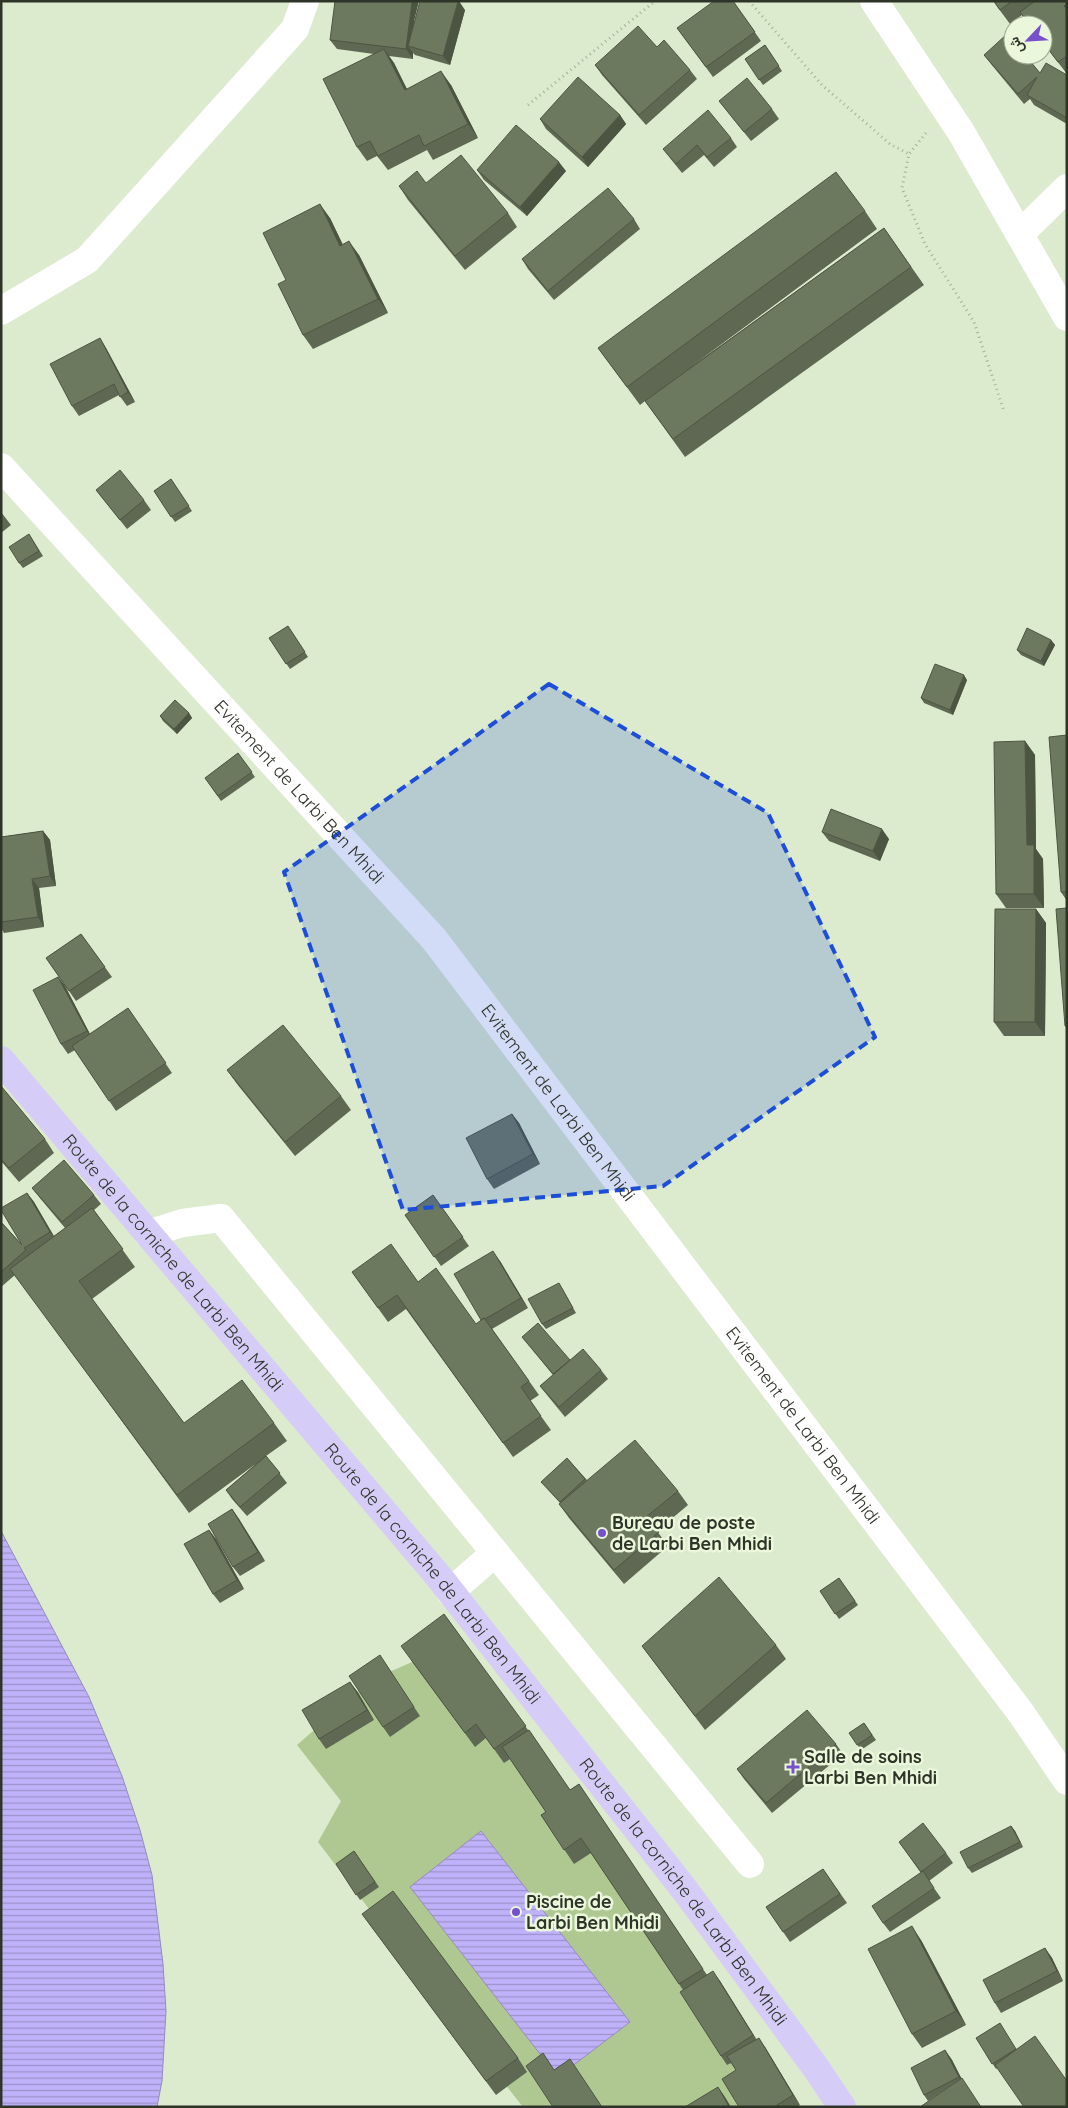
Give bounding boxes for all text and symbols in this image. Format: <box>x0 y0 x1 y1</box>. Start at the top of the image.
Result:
north arrow <box>1003 15 1053 65</box>
text: ش <box>1004 34 1028 57</box>
street label: Evitement de Larbi Ben Mhidi <box>209 695 390 888</box>
street label: Evitement de Larbi Ben Mhidi <box>476 999 641 1206</box>
street label: Route de la corniche de Larbi Ben Mhidi <box>58 1129 289 1396</box>
street label: Evitement de Larbi Ben Mhidi <box>721 1322 885 1528</box>
street label: Route de la corniche de Larbi Ben Mhidi <box>320 1438 546 1709</box>
place label: Bureau de poste de Larbi Ben Mhidi <box>612 1511 772 1555</box>
marker: Bureau de poste de Larbi Ben Mhidi <box>596 1527 608 1539</box>
place label: Salle de soins Larbi Ben Mhidi <box>804 1745 937 1789</box>
street label: Route de la corniche de Larbi Ben Mhidi <box>574 1753 793 2030</box>
marker: Salle de soins Larbi Ben Mhidi <box>786 1760 800 1774</box>
place label: Piscine de Larbi Ben Mhidi <box>526 1890 659 1934</box>
marker: Piscine de Larbi Ben Mhidi <box>510 1906 522 1918</box>

